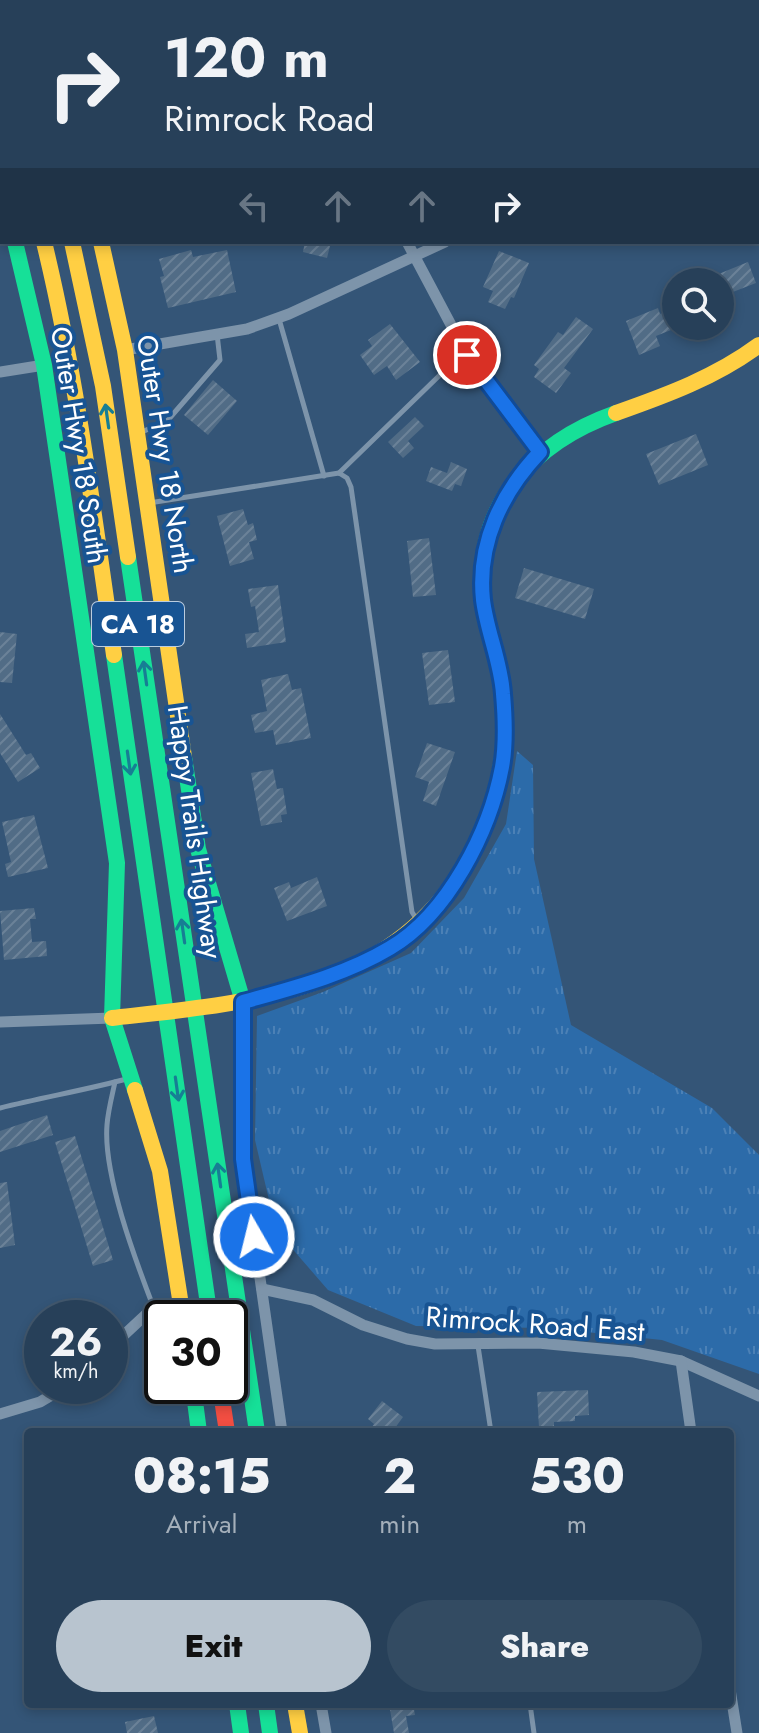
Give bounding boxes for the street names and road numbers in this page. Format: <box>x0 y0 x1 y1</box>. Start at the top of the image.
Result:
street label: Outer Hwy 18 South <box>40 323 118 567</box>
street label: Outer Hwy 18 North <box>126 332 204 576</box>
road number: CA 18 <box>92 602 184 646</box>
street label: Happy Trails Highway <box>157 703 233 962</box>
street label: Rimrock Road East <box>424 1296 646 1352</box>

